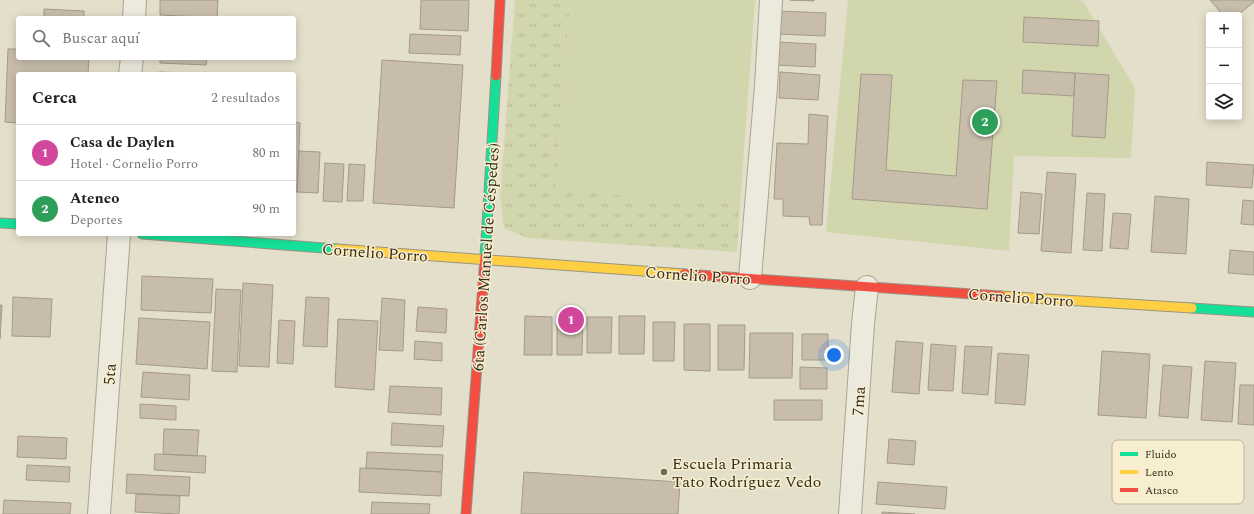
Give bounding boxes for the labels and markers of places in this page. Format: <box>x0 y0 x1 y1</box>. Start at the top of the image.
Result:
pin: 2 <box>972 107 998 137</box>
pin: 1 <box>558 305 584 335</box>
place label: Escuela Primaria Tato Rodríguez Vedo <box>672 452 821 494</box>
marker: Escuela Primaria Tato Rodríguez Vedo <box>659 467 669 477</box>

